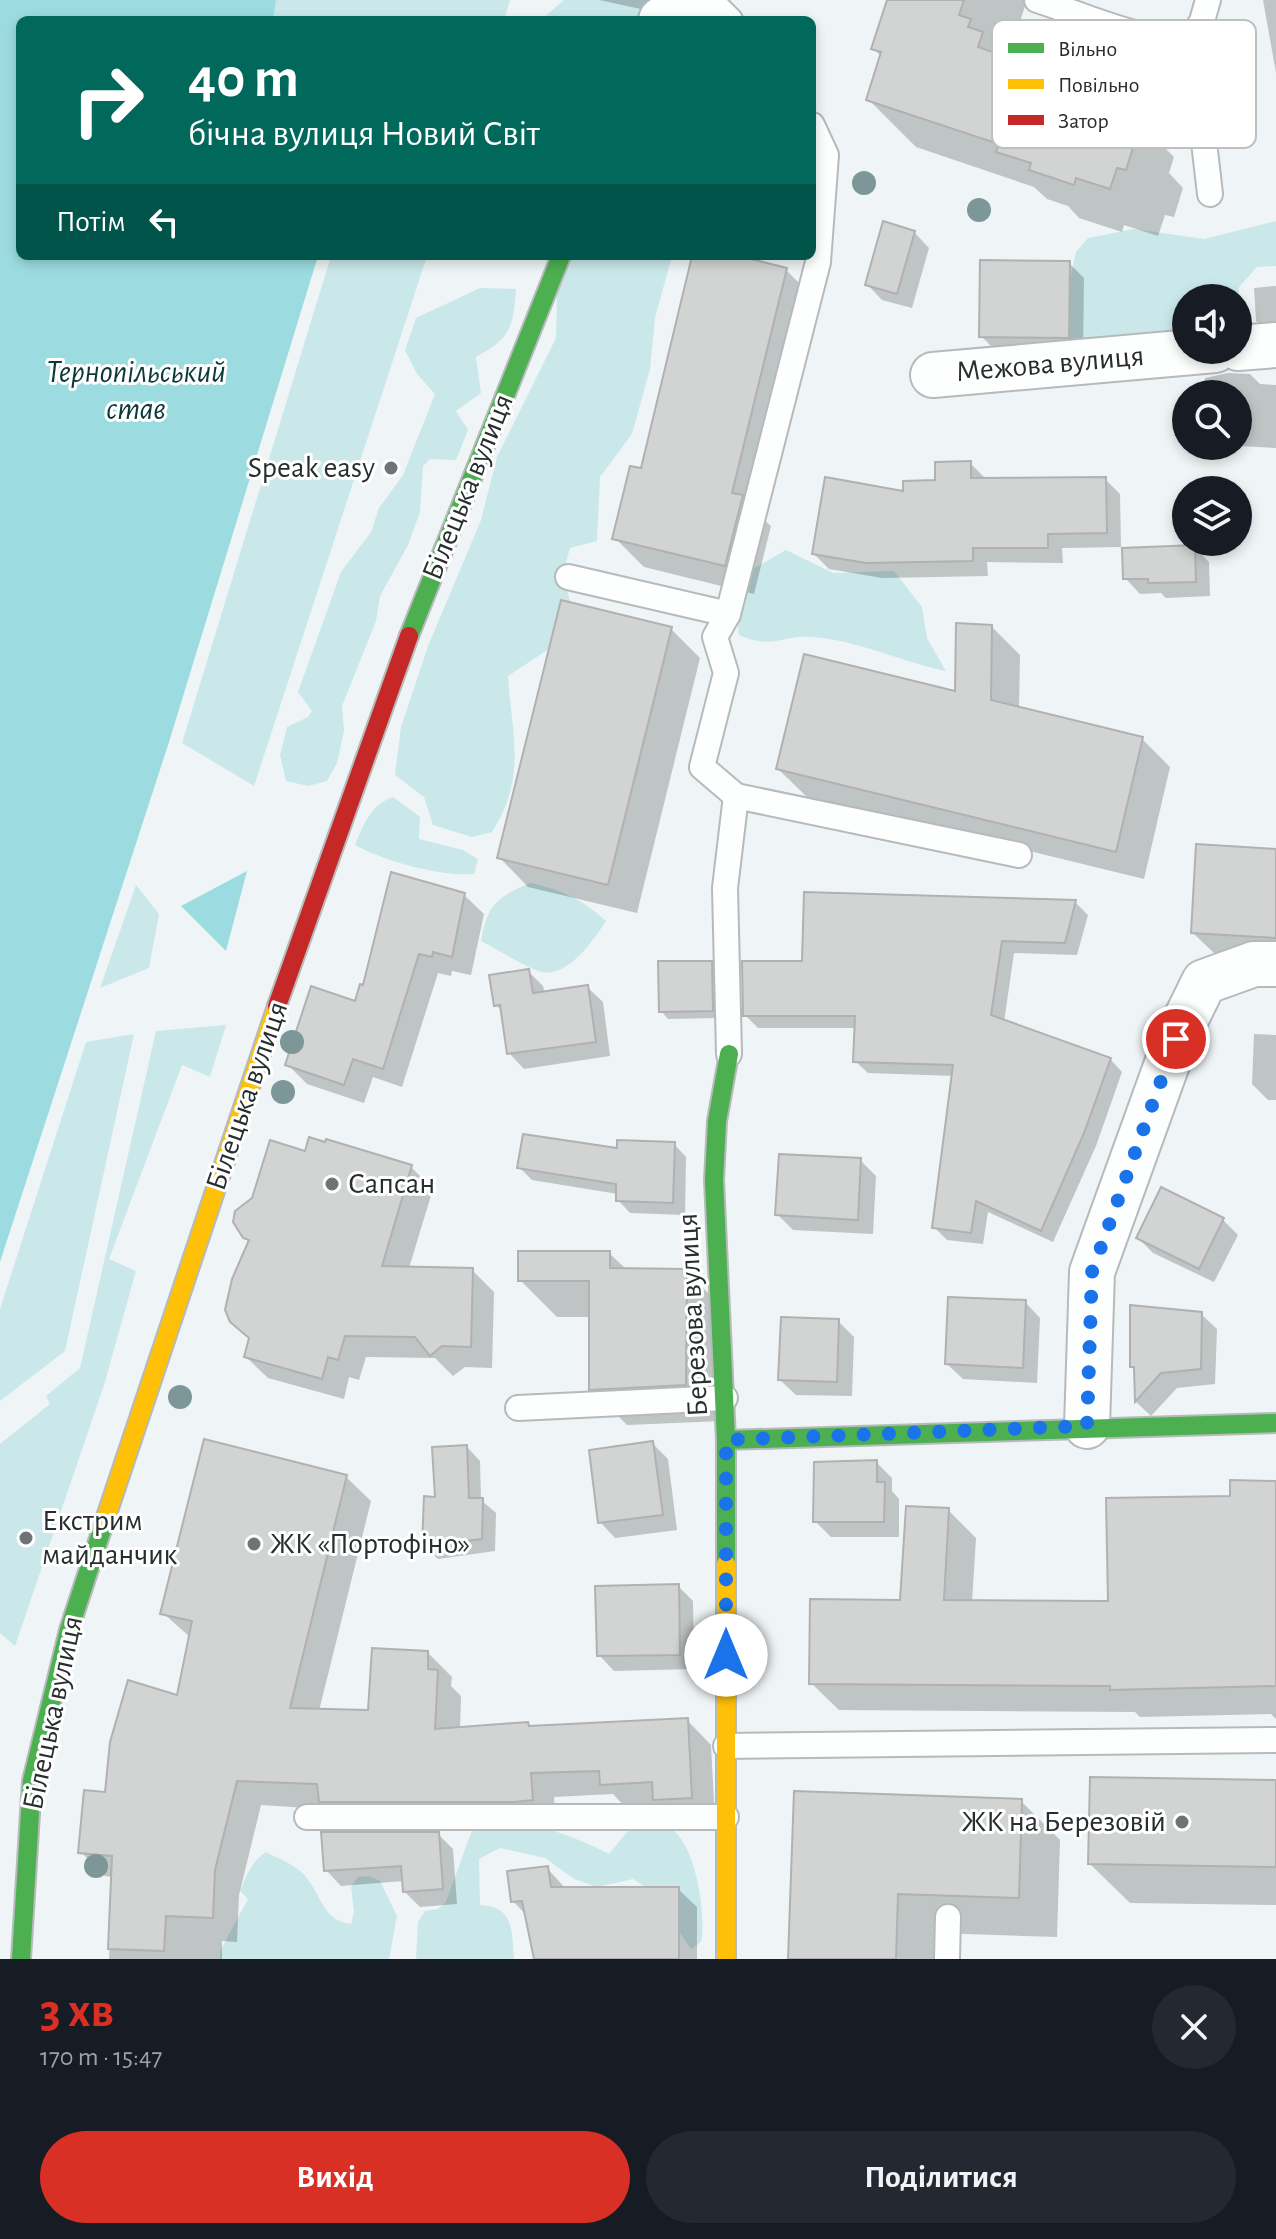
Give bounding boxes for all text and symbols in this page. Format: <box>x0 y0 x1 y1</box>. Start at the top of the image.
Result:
legend <box>992 20 1256 148</box>
text: Вільно <box>1058 38 1117 60</box>
icon: right <box>56 48 160 152</box>
text: 40 m <box>188 51 299 107</box>
text: Повільно <box>1058 74 1139 96</box>
text: Затор <box>1058 110 1109 132</box>
text: бічна вулиця Новий Світ <box>188 116 540 152</box>
icon: left <box>142 200 186 244</box>
text: Потім <box>56 207 126 237</box>
map controls <box>1172 284 1252 556</box>
button: sound <box>1172 284 1252 364</box>
street label: Межова вулиця <box>955 341 1145 387</box>
water label: Тернопільський став <box>46 356 226 425</box>
button: search <box>1172 380 1252 460</box>
street label: Білецька вулиця <box>417 390 519 584</box>
place label: Speak easy <box>248 453 375 483</box>
marker: Speak easy <box>382 459 400 477</box>
button: layers <box>1172 476 1252 556</box>
street label: Білецька вулиця <box>201 998 293 1194</box>
pin <box>1142 1005 1210 1073</box>
icon: arrive <box>1154 1017 1198 1061</box>
place label: Сапсан <box>348 1169 435 1199</box>
marker: Сапсан <box>323 1175 341 1193</box>
street label: Березова вулиця <box>673 1212 713 1418</box>
place label: Екстрим майданчик <box>42 1506 178 1570</box>
marker: Екстрим майданчик <box>17 1529 35 1547</box>
place label: ЖК «Портофіно» <box>270 1529 470 1559</box>
marker: ЖК «Портофіно» <box>245 1535 263 1553</box>
street label: Білецька вулиця <box>18 1613 88 1813</box>
position arrow <box>684 1613 768 1697</box>
place label: ЖК на Березовій <box>962 1807 1166 1837</box>
marker: ЖК на Березовій <box>1173 1813 1191 1831</box>
button: close <box>1152 1985 1236 2069</box>
text: 3 хв <box>40 1988 114 2036</box>
text: 170 m · 15:47 <box>40 2044 162 2070</box>
button: Вихід <box>40 2131 630 2223</box>
button: Поділитися <box>646 2131 1236 2223</box>

